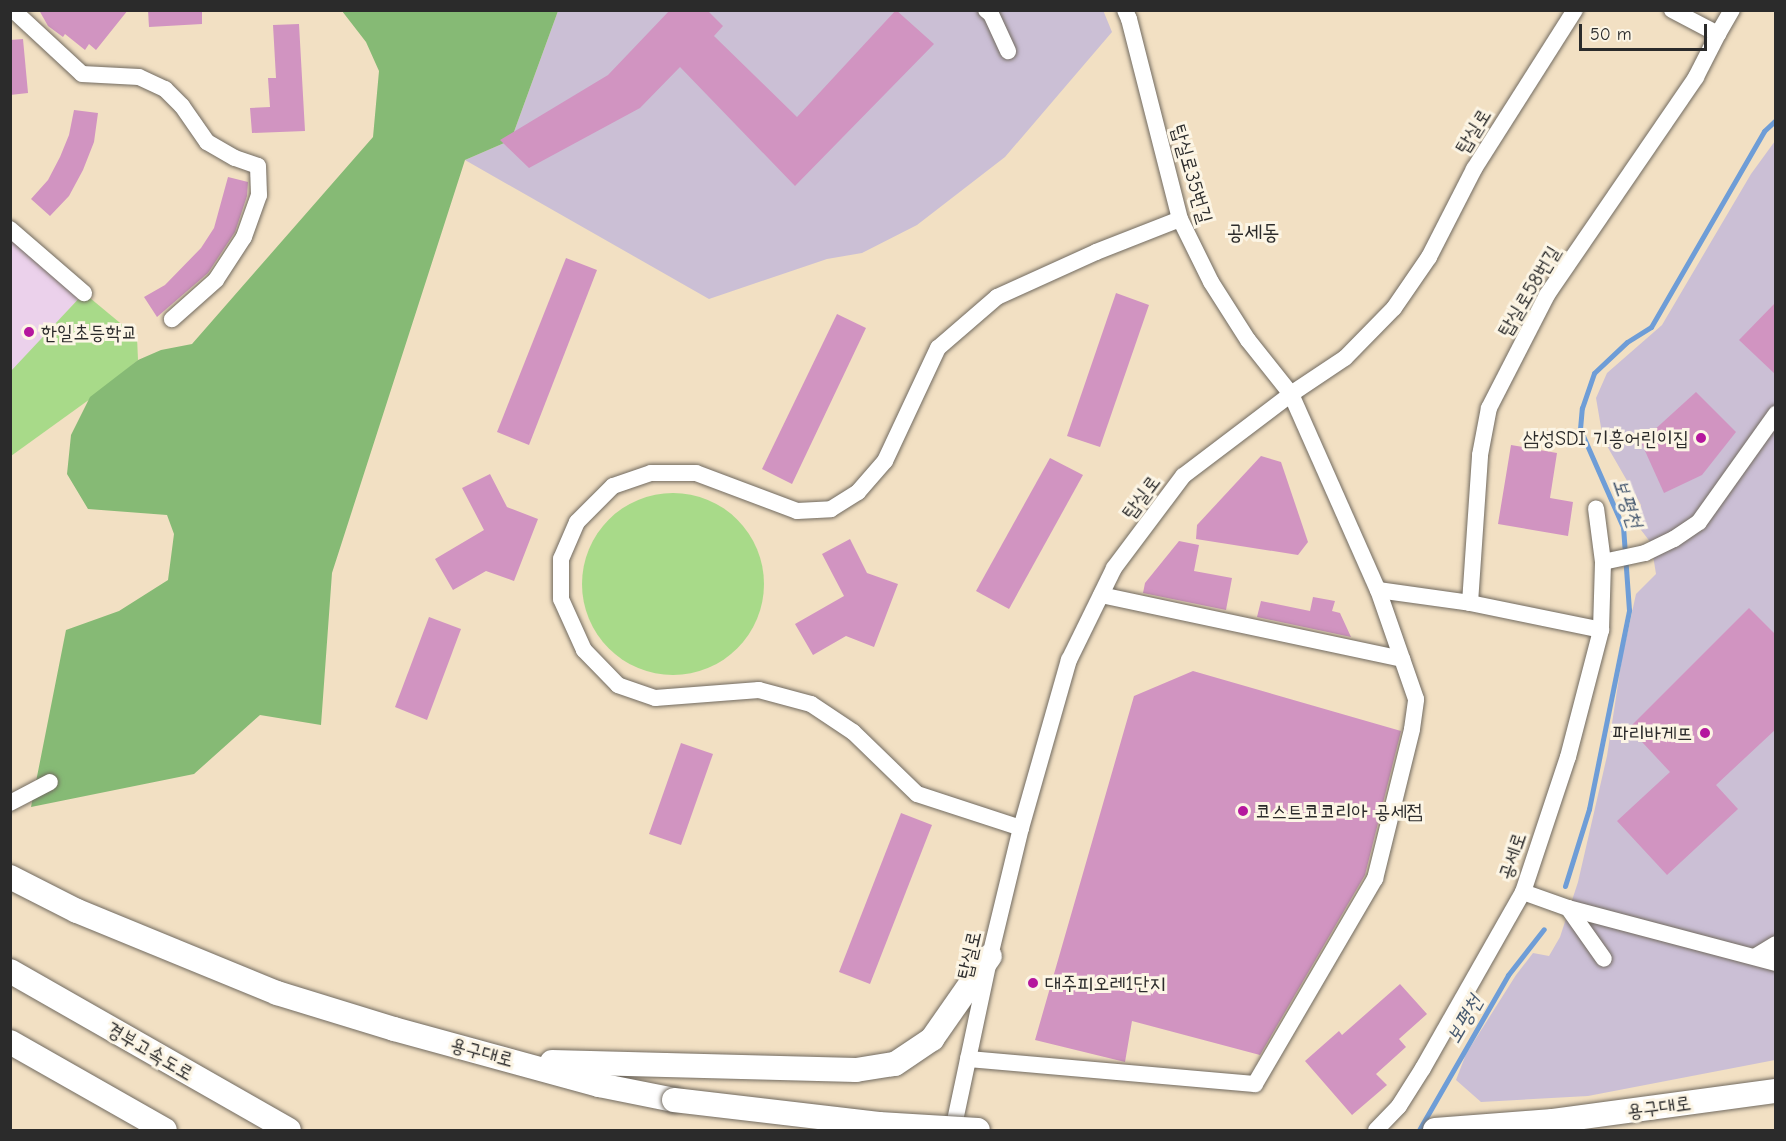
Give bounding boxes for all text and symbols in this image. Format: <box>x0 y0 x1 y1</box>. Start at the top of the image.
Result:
scale bar <box>1582 12 1710 50</box>
text: 50 m <box>1590 24 1632 45</box>
street label: 탑실로 <box>1450 104 1496 158</box>
street label: 탑실로35번길 <box>1166 122 1218 226</box>
district label: 공세동 <box>1226 220 1280 246</box>
street label: 탑실로58번길 <box>1493 241 1565 341</box>
place label: 한일초등학교 <box>41 320 138 344</box>
marker: 한일초등학교 <box>22 325 36 339</box>
place label: 삼성SDI 기흥어린이집 <box>1523 426 1689 450</box>
marker: 삼성SDI 기흥어린이집 <box>1694 431 1708 445</box>
street label: 탑실로 <box>1117 470 1165 524</box>
water label: 보평천 <box>1608 475 1648 531</box>
place label: 파리바게뜨 <box>1613 721 1693 745</box>
marker: 파리바게뜨 <box>1698 726 1712 740</box>
place label: 코스트코코리아 공세점 <box>1255 799 1423 823</box>
marker: 코스트코코리아 공세점 <box>1236 804 1250 818</box>
street label: 공세로 <box>1493 829 1531 883</box>
street label: 탑실로 <box>952 929 986 981</box>
place label: 대주피오레1단지 <box>1045 971 1166 995</box>
marker: 대주피오레1단지 <box>1026 976 1040 990</box>
water label: 보평천 <box>1440 991 1488 1047</box>
street label: 경부고속도로 <box>102 1016 198 1086</box>
street label: 용구대로 <box>448 1032 516 1072</box>
street label: 용구대로 <box>1625 1091 1693 1123</box>

